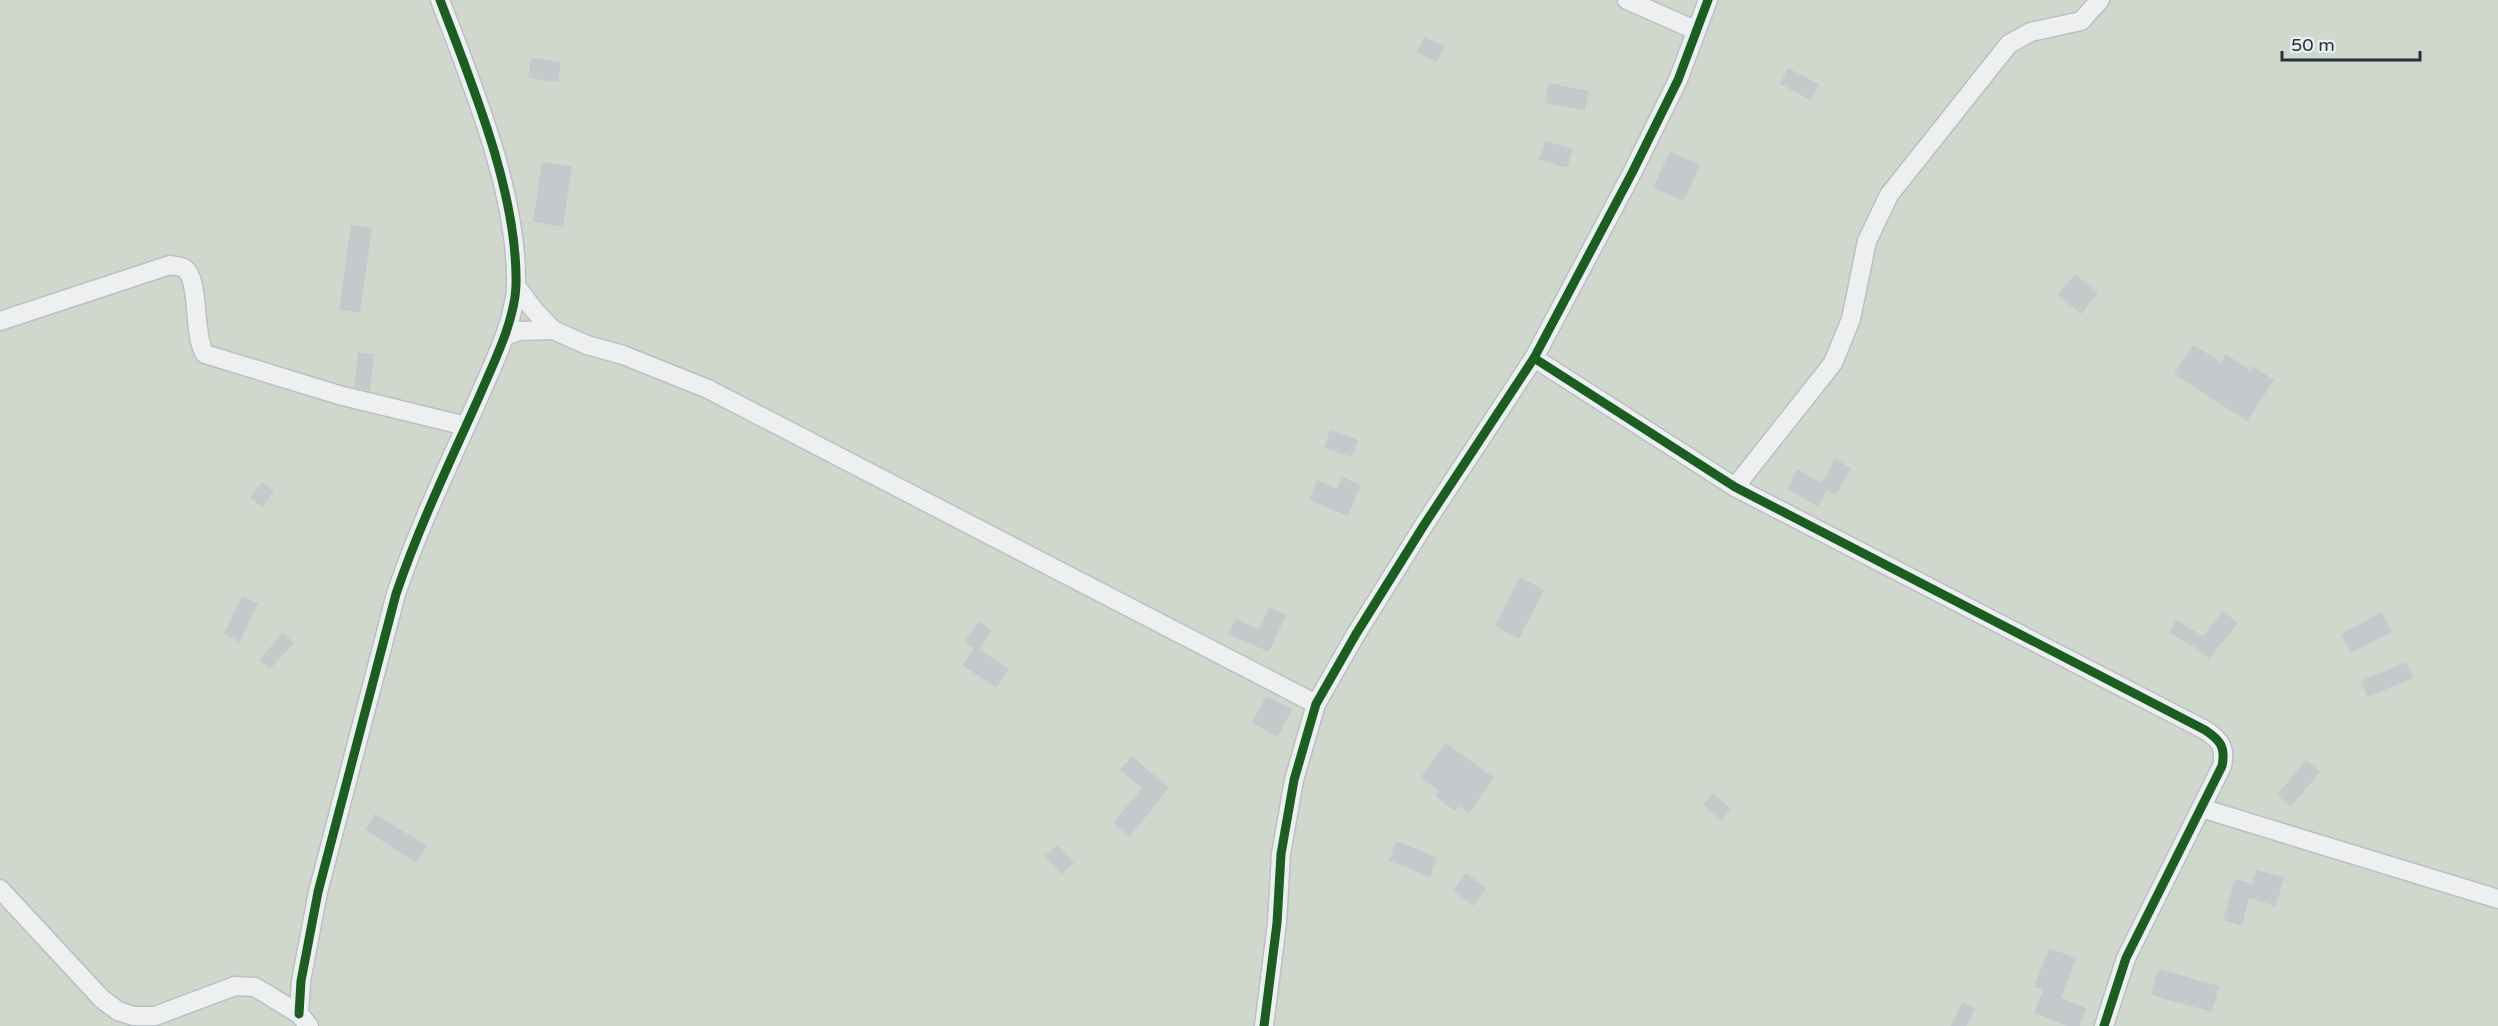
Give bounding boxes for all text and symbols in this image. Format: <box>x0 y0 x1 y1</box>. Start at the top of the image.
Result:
scale bar <box>2282 24 2420 62</box>
text: 50 m <box>2291 34 2335 56</box>

